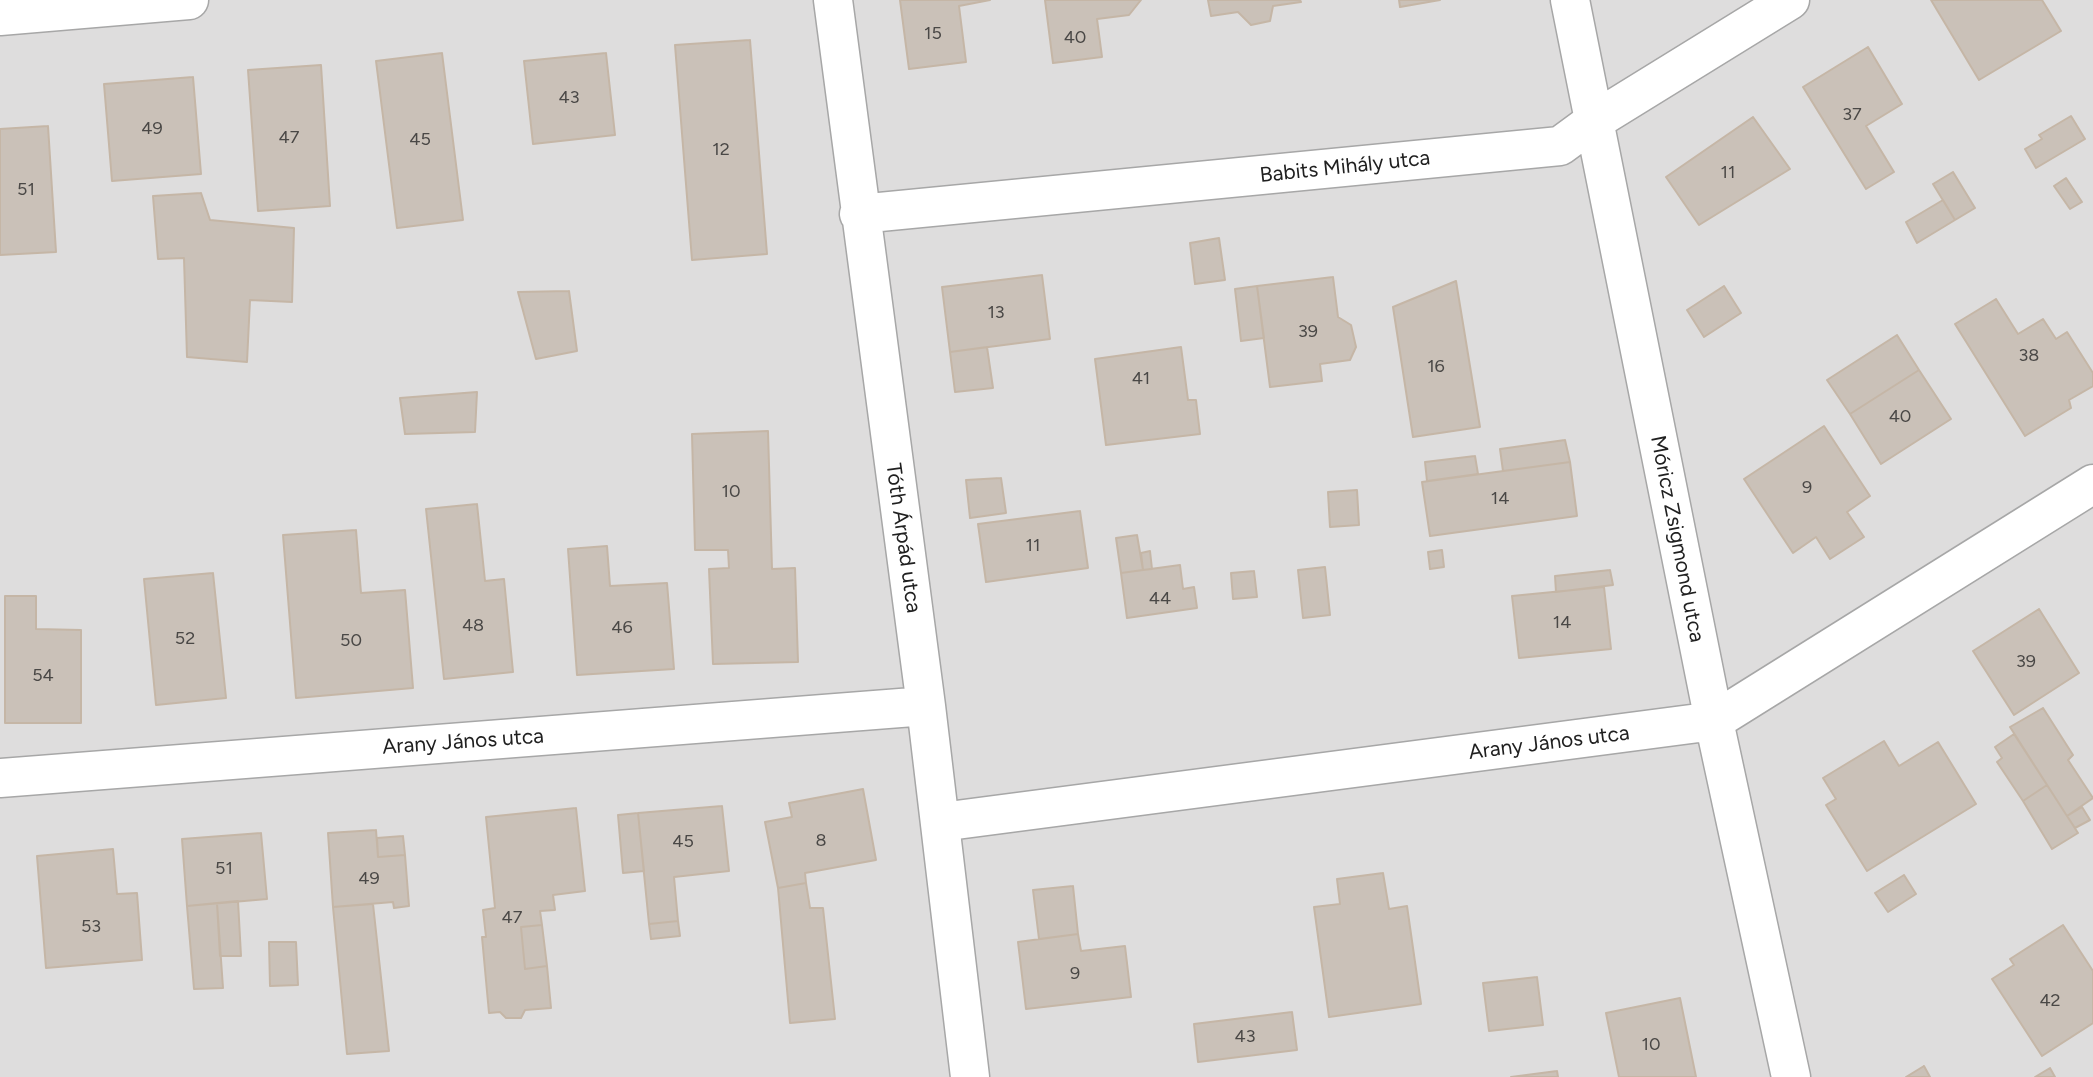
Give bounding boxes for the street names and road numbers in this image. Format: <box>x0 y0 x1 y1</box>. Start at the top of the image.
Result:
street label: Babits Mihály utca <box>1259 146 1431 188</box>
street label: Móricz Zsigmond utca <box>1645 433 1709 645</box>
street label: Tóth Árpád utca <box>880 462 926 614</box>
street label: Arany János utca <box>1467 721 1631 765</box>
street label: Arany János utca <box>381 724 545 760</box>

